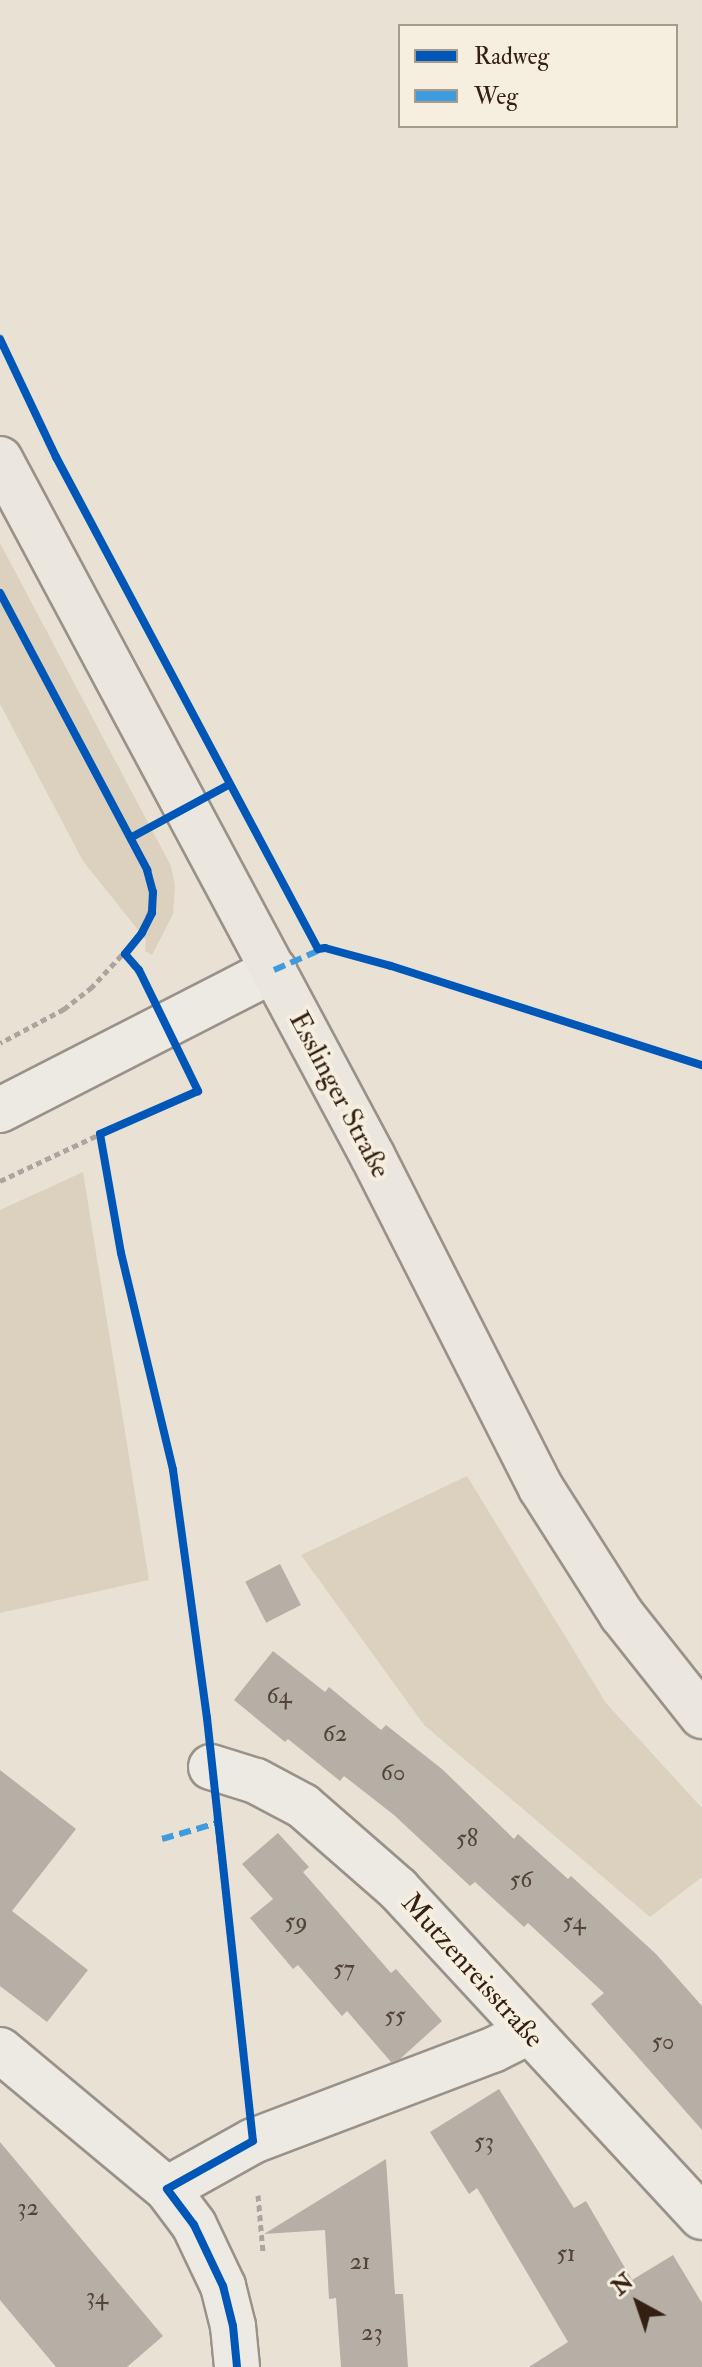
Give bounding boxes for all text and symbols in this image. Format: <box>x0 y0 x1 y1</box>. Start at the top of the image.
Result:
legend <box>398 24 678 128</box>
text: Radweg <box>474 41 549 72</box>
text: Weg <box>474 81 518 112</box>
street label: Esslinger Straße <box>281 1006 397 1184</box>
house number: 64 <box>266 1682 292 1710</box>
house number: 62 <box>323 1720 347 1748</box>
house number: 60 <box>381 1759 405 1787</box>
house number: 58 <box>456 1825 478 1853</box>
house number: 56 <box>510 1866 532 1894</box>
street label: Mutzenreisstraße <box>394 1887 550 2055</box>
house number: 59 <box>285 1908 307 1936</box>
house number: 54 <box>563 1908 585 1936</box>
house number: 57 <box>333 1955 355 1983</box>
house number: 55 <box>384 2002 406 2030</box>
house number: 50 <box>652 2028 674 2056</box>
house number: 53 <box>474 2128 494 2156</box>
house number: 32 <box>17 2194 39 2222</box>
house number: 51 <box>556 2240 576 2268</box>
house number: 21 <box>350 2248 370 2276</box>
north arrow <box>598 2263 678 2343</box>
text: N <box>606 2268 639 2302</box>
house number: 34 <box>86 2283 108 2311</box>
house number: 23 <box>361 2319 383 2347</box>

